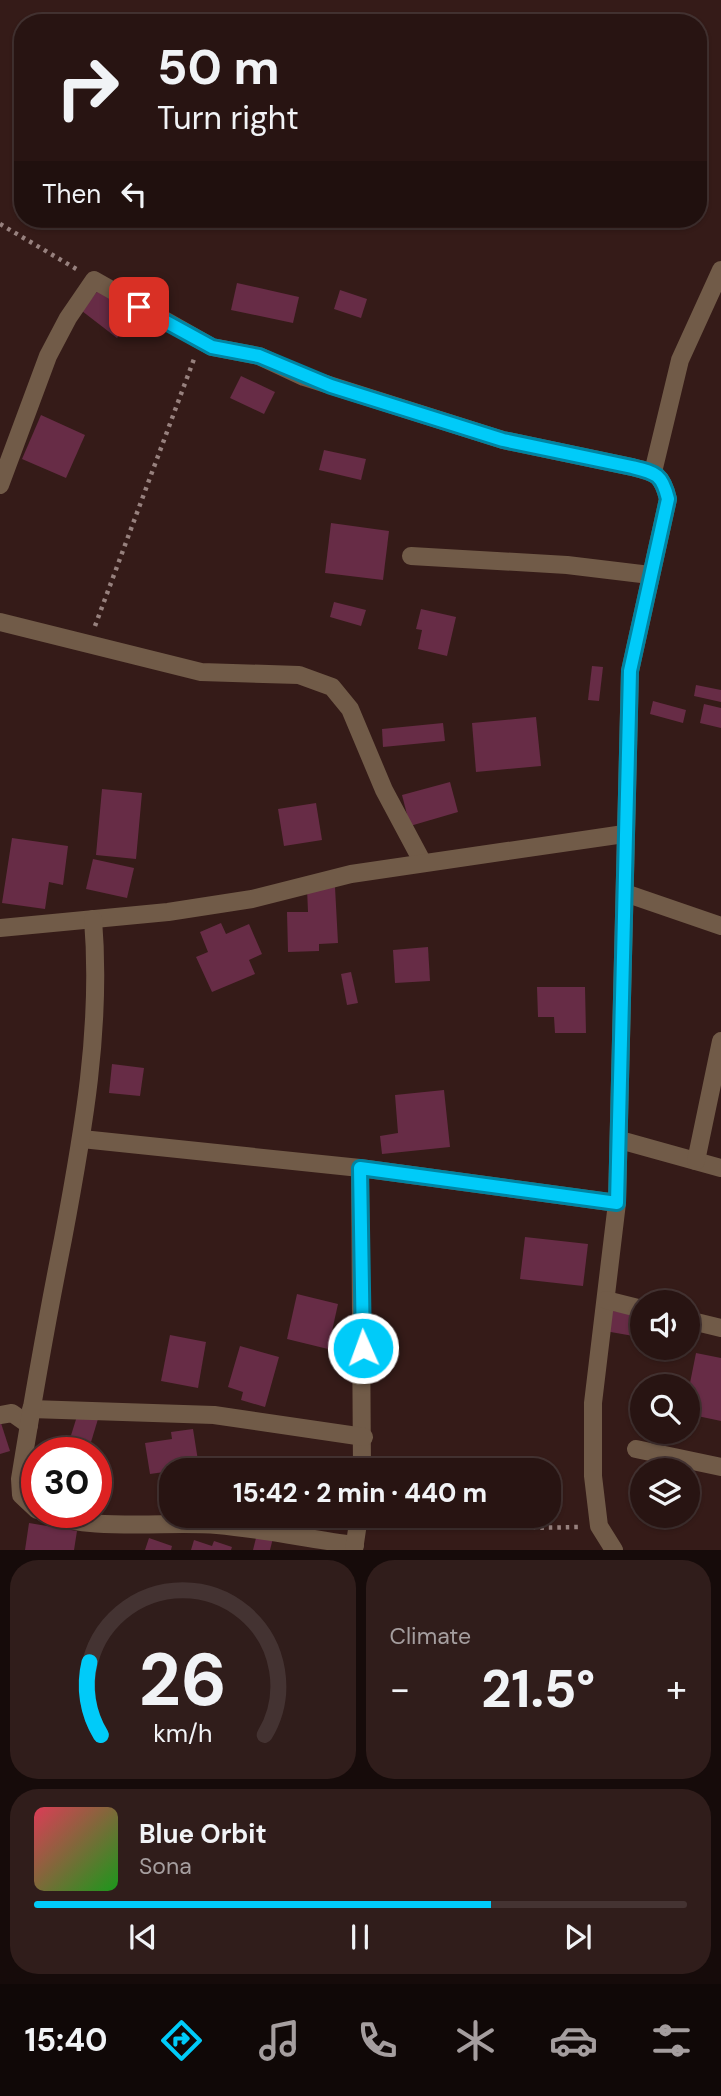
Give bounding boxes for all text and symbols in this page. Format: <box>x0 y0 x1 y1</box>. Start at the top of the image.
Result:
text: 50 m <box>157 35 280 99</box>
icon: right <box>42 42 133 133</box>
text: Turn right <box>157 97 299 139</box>
icon: left <box>115 175 153 213</box>
text: Then <box>42 177 101 211</box>
pin <box>109 277 169 337</box>
icon: arrive <box>120 288 158 326</box>
map controls <box>630 1290 700 1528</box>
button: sound <box>630 1290 700 1360</box>
position arrow <box>326 1311 400 1385</box>
button: search <box>630 1374 700 1444</box>
speed limit sign: 30 <box>21 1437 112 1528</box>
button: layers <box>630 1458 700 1528</box>
text: 15:42 · 2 min · 440 m <box>233 1476 487 1510</box>
text: Climate <box>390 1621 471 1651</box>
text: 26 <box>139 1634 227 1729</box>
text: 21.5° <box>481 1655 595 1723</box>
text: − <box>390 1664 410 1714</box>
text: + <box>666 1664 687 1714</box>
text: km/h <box>153 1717 212 1750</box>
text: Blue Orbit <box>139 1817 267 1851</box>
text: Sona <box>139 1851 192 1881</box>
icon: previous <box>124 1918 162 1956</box>
icon: pause <box>341 1918 379 1956</box>
icon: next <box>559 1918 597 1956</box>
icon: directions <box>157 2016 206 2065</box>
icon: music <box>255 2016 304 2065</box>
icon: phone <box>353 2016 402 2065</box>
icon: climate <box>451 2016 500 2065</box>
icon: car <box>549 2016 598 2065</box>
icon: filters <box>647 2016 696 2065</box>
text: 15:40 <box>25 2019 108 2061</box>

